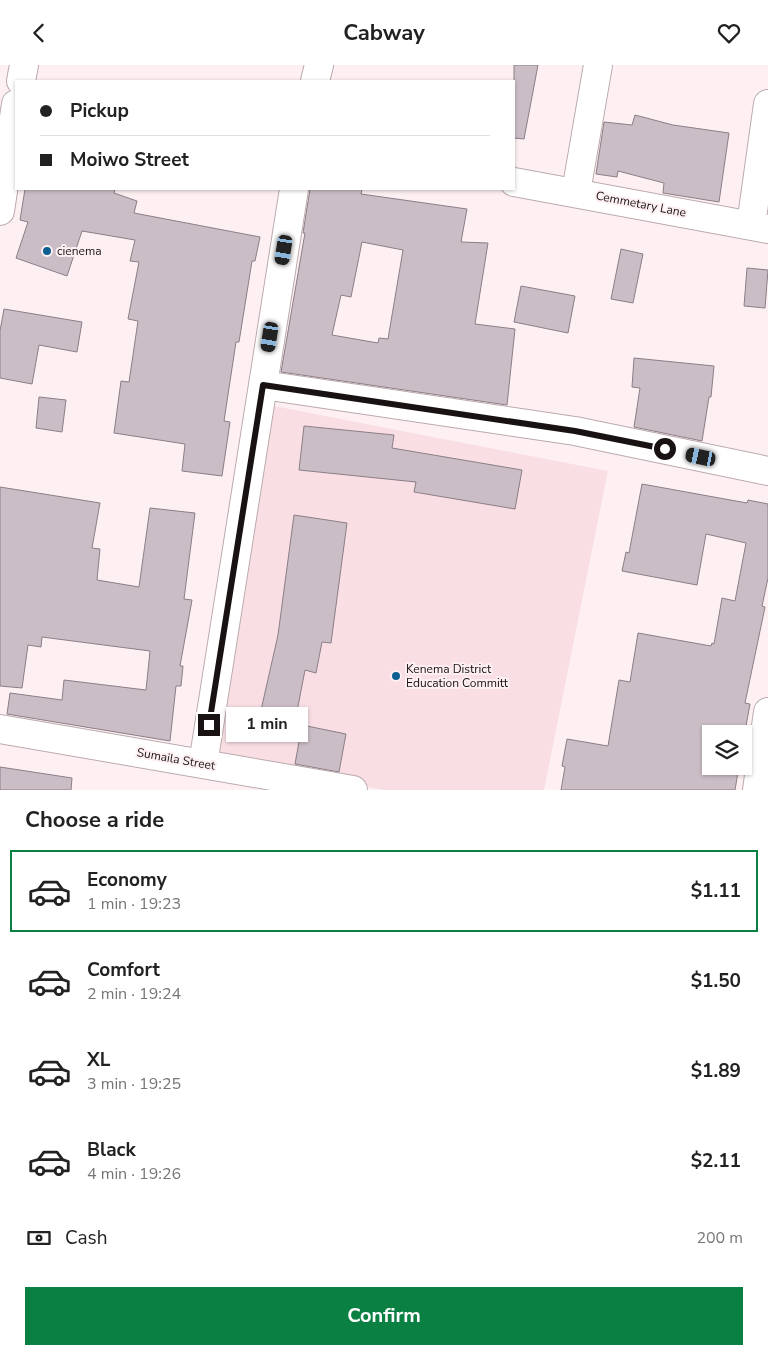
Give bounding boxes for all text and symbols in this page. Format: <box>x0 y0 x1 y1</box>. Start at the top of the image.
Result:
text: Cabway <box>343 18 425 48</box>
icon: back <box>25 19 53 47</box>
icon: heart <box>715 19 743 47</box>
text: Pickup <box>70 98 129 124</box>
text: Moiwo Street <box>70 147 189 173</box>
street label: Cemmetary Lane <box>595 187 687 221</box>
car <box>274 234 293 266</box>
place label: cienema <box>57 243 102 259</box>
marker: cienema <box>41 245 53 257</box>
car <box>260 321 279 353</box>
route start <box>654 438 676 460</box>
car <box>684 447 717 467</box>
place label: Kenema District Education Committ <box>406 661 509 691</box>
marker: Kenema District Education Committ <box>390 670 402 682</box>
callout: 1 min <box>226 707 309 743</box>
text: 1 min <box>246 713 288 735</box>
route end <box>198 714 220 736</box>
map controls <box>702 725 752 775</box>
button: layers <box>702 725 752 775</box>
street label: Sumaila Street <box>136 744 217 774</box>
text: Choose a ride <box>25 805 164 835</box>
text: Economy <box>87 867 167 893</box>
icon: car <box>27 869 72 914</box>
text: $1.11 <box>691 878 741 904</box>
text: 1 min · 19:23 <box>87 893 181 915</box>
text: Comfort <box>87 957 160 983</box>
icon: car <box>27 959 72 1004</box>
text: $1.50 <box>691 968 741 994</box>
text: 2 min · 19:24 <box>87 983 181 1005</box>
text: XL <box>87 1047 110 1073</box>
icon: car <box>27 1049 72 1094</box>
text: $1.89 <box>691 1058 741 1084</box>
text: 3 min · 19:25 <box>87 1073 181 1095</box>
text: Black <box>87 1137 136 1163</box>
icon: car <box>27 1139 72 1184</box>
text: $2.11 <box>691 1148 741 1174</box>
text: 4 min · 19:26 <box>87 1163 181 1185</box>
icon: cash <box>25 1224 53 1252</box>
text: Cash <box>65 1225 107 1251</box>
text: 200 m <box>696 1227 743 1249</box>
button: Confirm <box>25 1287 743 1345</box>

